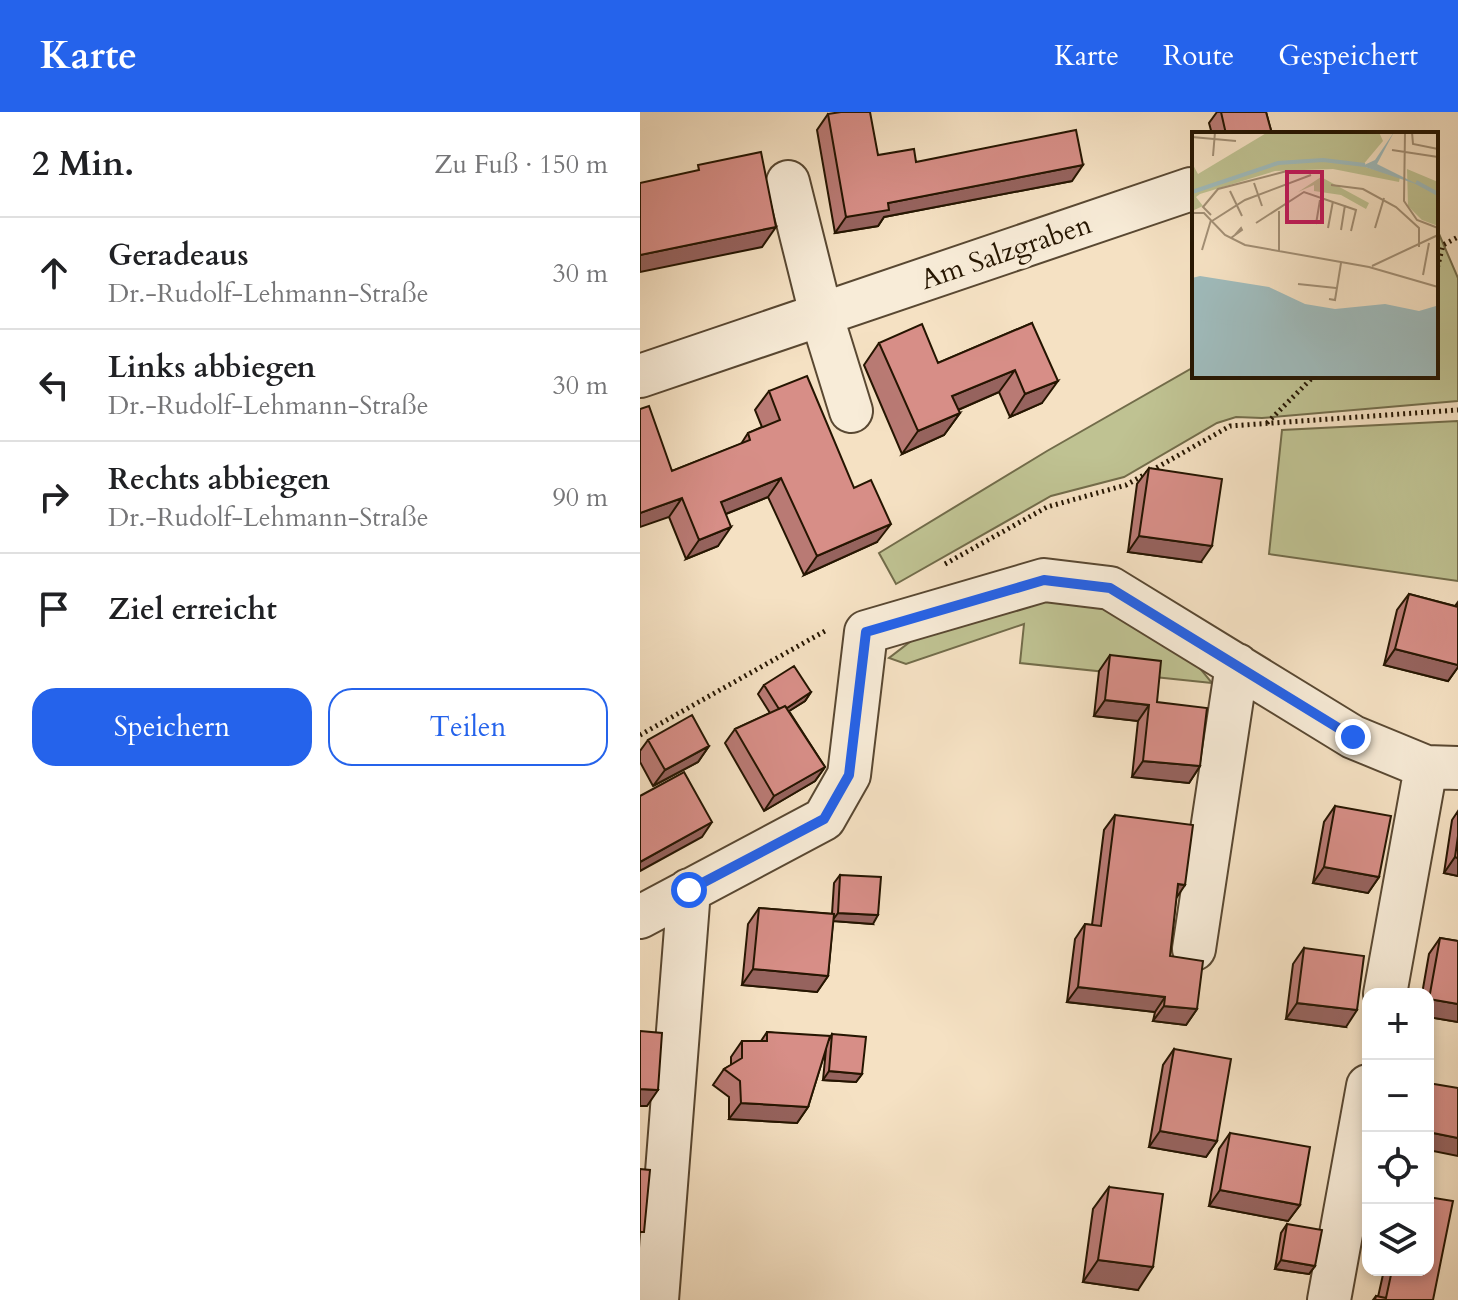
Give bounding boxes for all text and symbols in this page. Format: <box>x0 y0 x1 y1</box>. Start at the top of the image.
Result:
text: Karte <box>40 30 137 82</box>
text: Karte <box>1054 37 1119 75</box>
text: Route <box>1163 37 1234 75</box>
text: Gespeichert <box>1278 37 1418 75</box>
inset map <box>1192 132 1438 378</box>
text: 2 Min. <box>32 141 134 187</box>
text: Zu Fuß · 150 m <box>434 147 608 182</box>
street label: Am Salzgraben <box>915 205 1097 299</box>
text: Geradeaus <box>108 235 249 276</box>
icon: ahead <box>32 251 76 295</box>
text: 30 m <box>552 256 608 291</box>
text: Dr.-Rudolf-Lehmann-Straße <box>108 276 429 311</box>
text: Links abbiegen <box>108 347 316 388</box>
icon: left <box>32 363 76 407</box>
text: 30 m <box>552 368 608 403</box>
text: Dr.-Rudolf-Lehmann-Straße <box>108 388 429 423</box>
text: Rechts abbiegen <box>108 459 330 500</box>
icon: right <box>32 475 76 519</box>
text: 90 m <box>552 480 608 515</box>
text: Dr.-Rudolf-Lehmann-Straße <box>108 500 429 535</box>
icon: arrive <box>32 587 76 631</box>
text: Ziel erreicht <box>108 589 277 630</box>
button: Speichern <box>32 688 312 766</box>
button: Teilen <box>328 688 608 766</box>
route end <box>1335 719 1371 755</box>
route start <box>671 872 707 908</box>
map controls <box>1362 988 1434 1276</box>
button: + <box>1362 988 1434 1060</box>
button: − <box>1362 1060 1434 1132</box>
button: locate <box>1362 1132 1434 1204</box>
button: layers <box>1362 1204 1434 1276</box>

